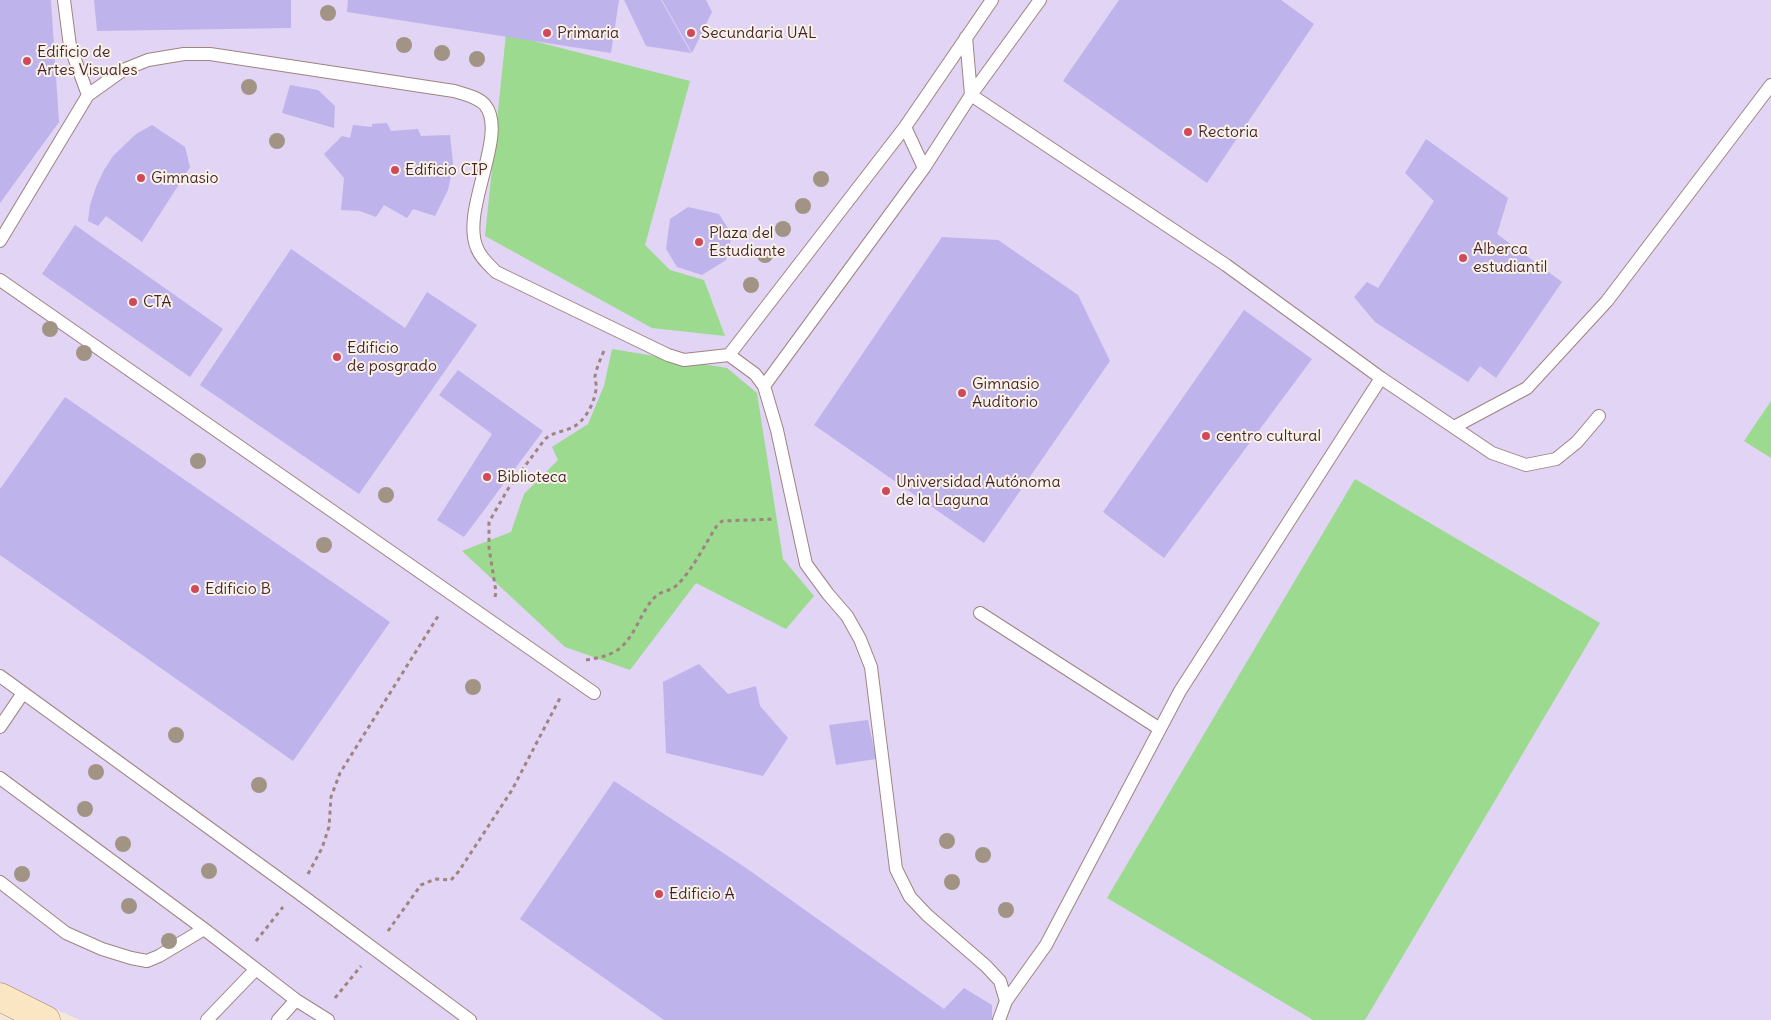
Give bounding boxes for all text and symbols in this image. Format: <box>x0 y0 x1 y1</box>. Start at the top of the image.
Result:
place label: Primaria <box>557 23 619 43</box>
place label: Secundaria UAL <box>701 23 817 43</box>
marker: Primaria <box>541 27 553 39</box>
marker: Secundaria UAL <box>685 27 697 39</box>
place label: Edificio de Artes Visuales <box>37 42 137 80</box>
marker: Edificio de Artes Visuales <box>21 55 33 67</box>
place label: Rectoria <box>1198 122 1258 142</box>
marker: Rectoria <box>1182 126 1194 138</box>
place label: Edificio CIP <box>405 160 488 180</box>
marker: Edificio CIP <box>389 164 401 176</box>
place label: Gimnasio <box>151 168 218 188</box>
marker: Gimnasio <box>135 172 147 184</box>
place label: Plaza del Estudiante <box>709 223 785 261</box>
marker: Plaza del Estudiante <box>693 236 705 248</box>
place label: Alberca estudiantil <box>1473 239 1547 277</box>
marker: Alberca estudiantil <box>1457 252 1469 264</box>
place label: CTA <box>143 292 171 312</box>
marker: CTA <box>127 296 139 308</box>
place label: Edificio de posgrado <box>347 338 437 376</box>
marker: Edificio de posgrado <box>331 351 343 363</box>
place label: Gimnasio Auditorio <box>972 374 1039 412</box>
marker: Gimnasio Auditorio <box>956 387 968 399</box>
place label: centro cultural <box>1216 426 1321 446</box>
marker: centro cultural <box>1200 430 1212 442</box>
place label: Biblioteca <box>497 467 567 487</box>
marker: Biblioteca <box>481 471 493 483</box>
place label: Universidad Autónoma de la Laguna <box>896 472 1061 510</box>
marker: Universidad Autónoma de la Laguna <box>880 485 892 497</box>
place label: Edificio B <box>205 579 271 599</box>
marker: Edificio B <box>189 583 201 595</box>
place label: Edificio A <box>669 884 735 904</box>
marker: Edificio A <box>653 888 665 900</box>

